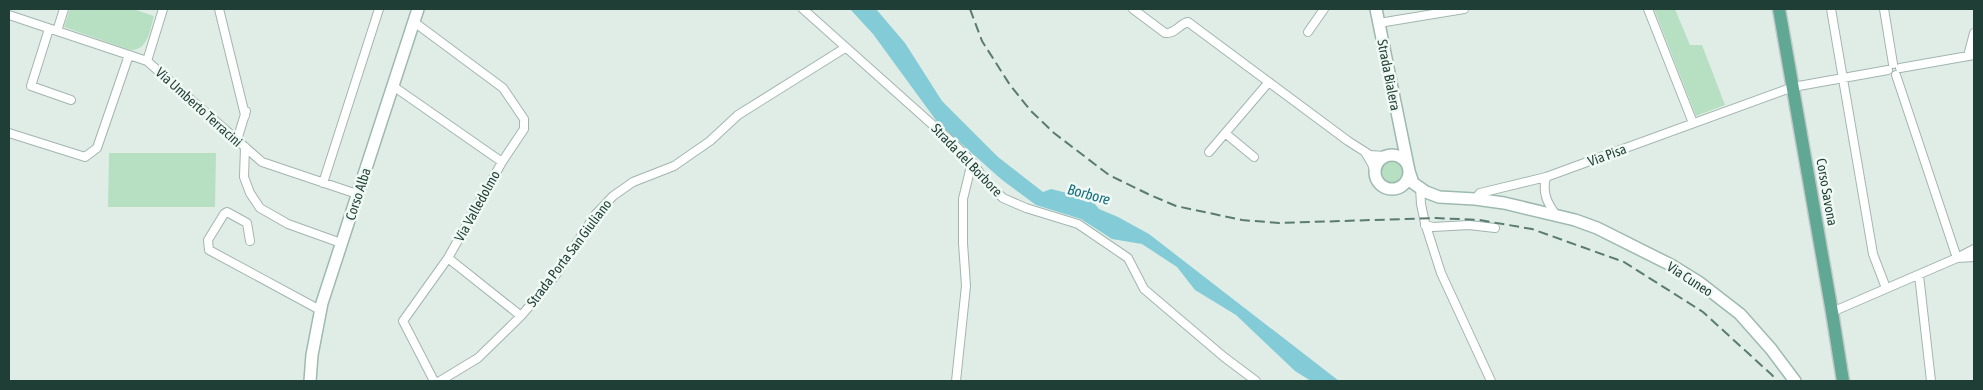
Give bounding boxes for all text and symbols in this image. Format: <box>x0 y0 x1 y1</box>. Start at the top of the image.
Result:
street label: Strada Bialera <box>1374 38 1404 112</box>
street label: Via Umberto Terracini <box>152 64 246 150</box>
street label: Strada del Borbore <box>928 120 1006 200</box>
street label: Via Pisa <box>1586 141 1628 169</box>
street label: Corso Savona <box>1813 157 1841 227</box>
street label: Corso Alba <box>342 166 374 222</box>
street label: Via Valledolmo <box>451 168 503 244</box>
water label: Borbore <box>1066 180 1112 208</box>
street label: Strada Porta San Giuliano <box>523 196 615 310</box>
street label: Via Cuneo <box>1664 258 1716 300</box>

